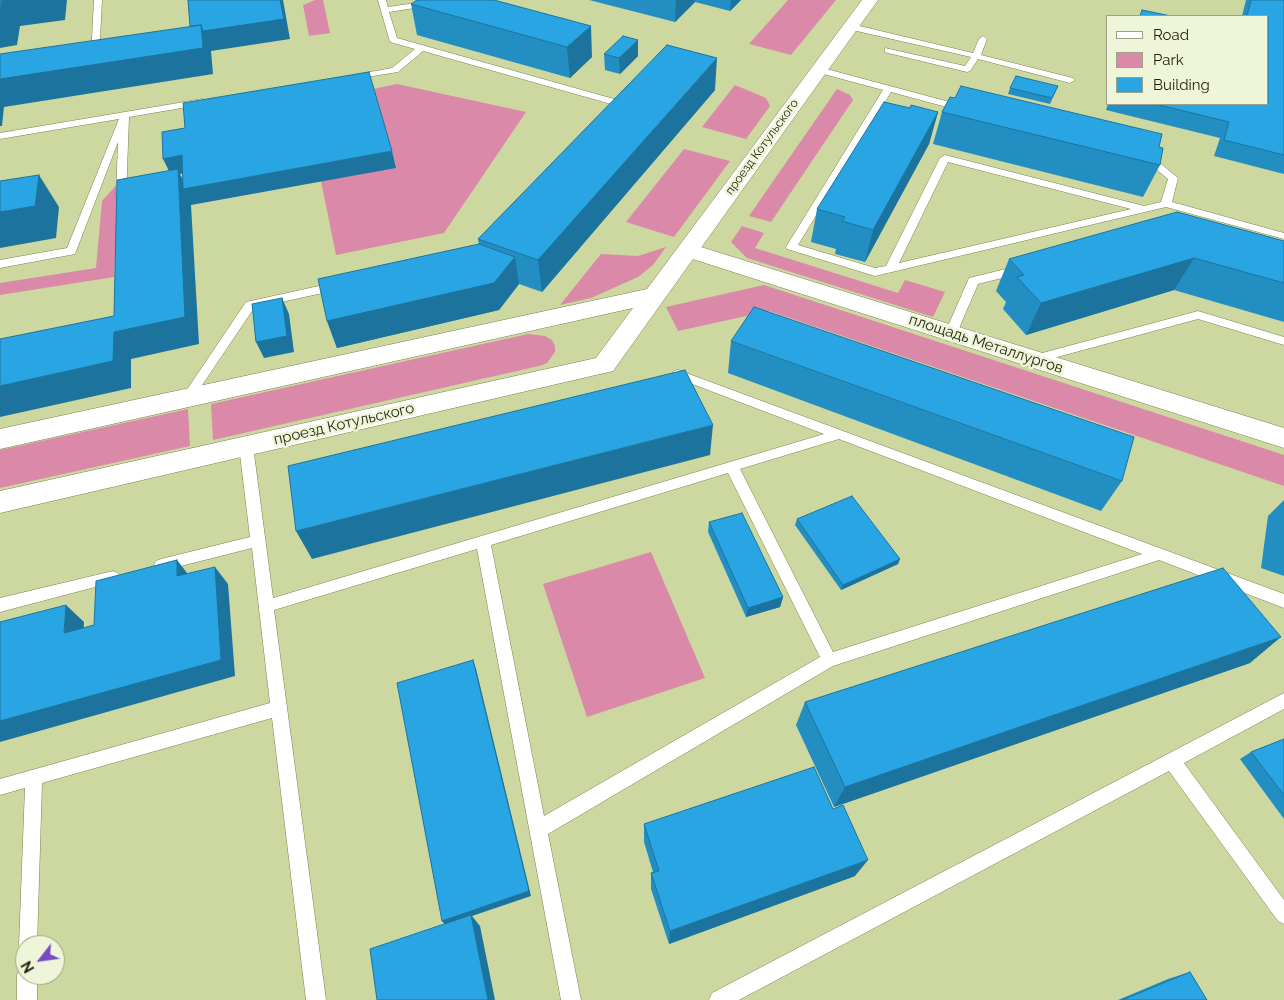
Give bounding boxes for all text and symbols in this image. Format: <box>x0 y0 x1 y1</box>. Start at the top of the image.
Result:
legend <box>1106 15 1269 105</box>
text: Road <box>1153 26 1189 44</box>
text: Park <box>1153 51 1184 69</box>
text: Building <box>1153 76 1210 94</box>
street label: проезд Котульского <box>722 96 802 198</box>
street label: площадь Металлургов <box>907 311 1065 377</box>
street label: проезд Котульского <box>272 399 416 449</box>
north arrow <box>15 935 65 985</box>
text: N <box>18 958 37 976</box>

